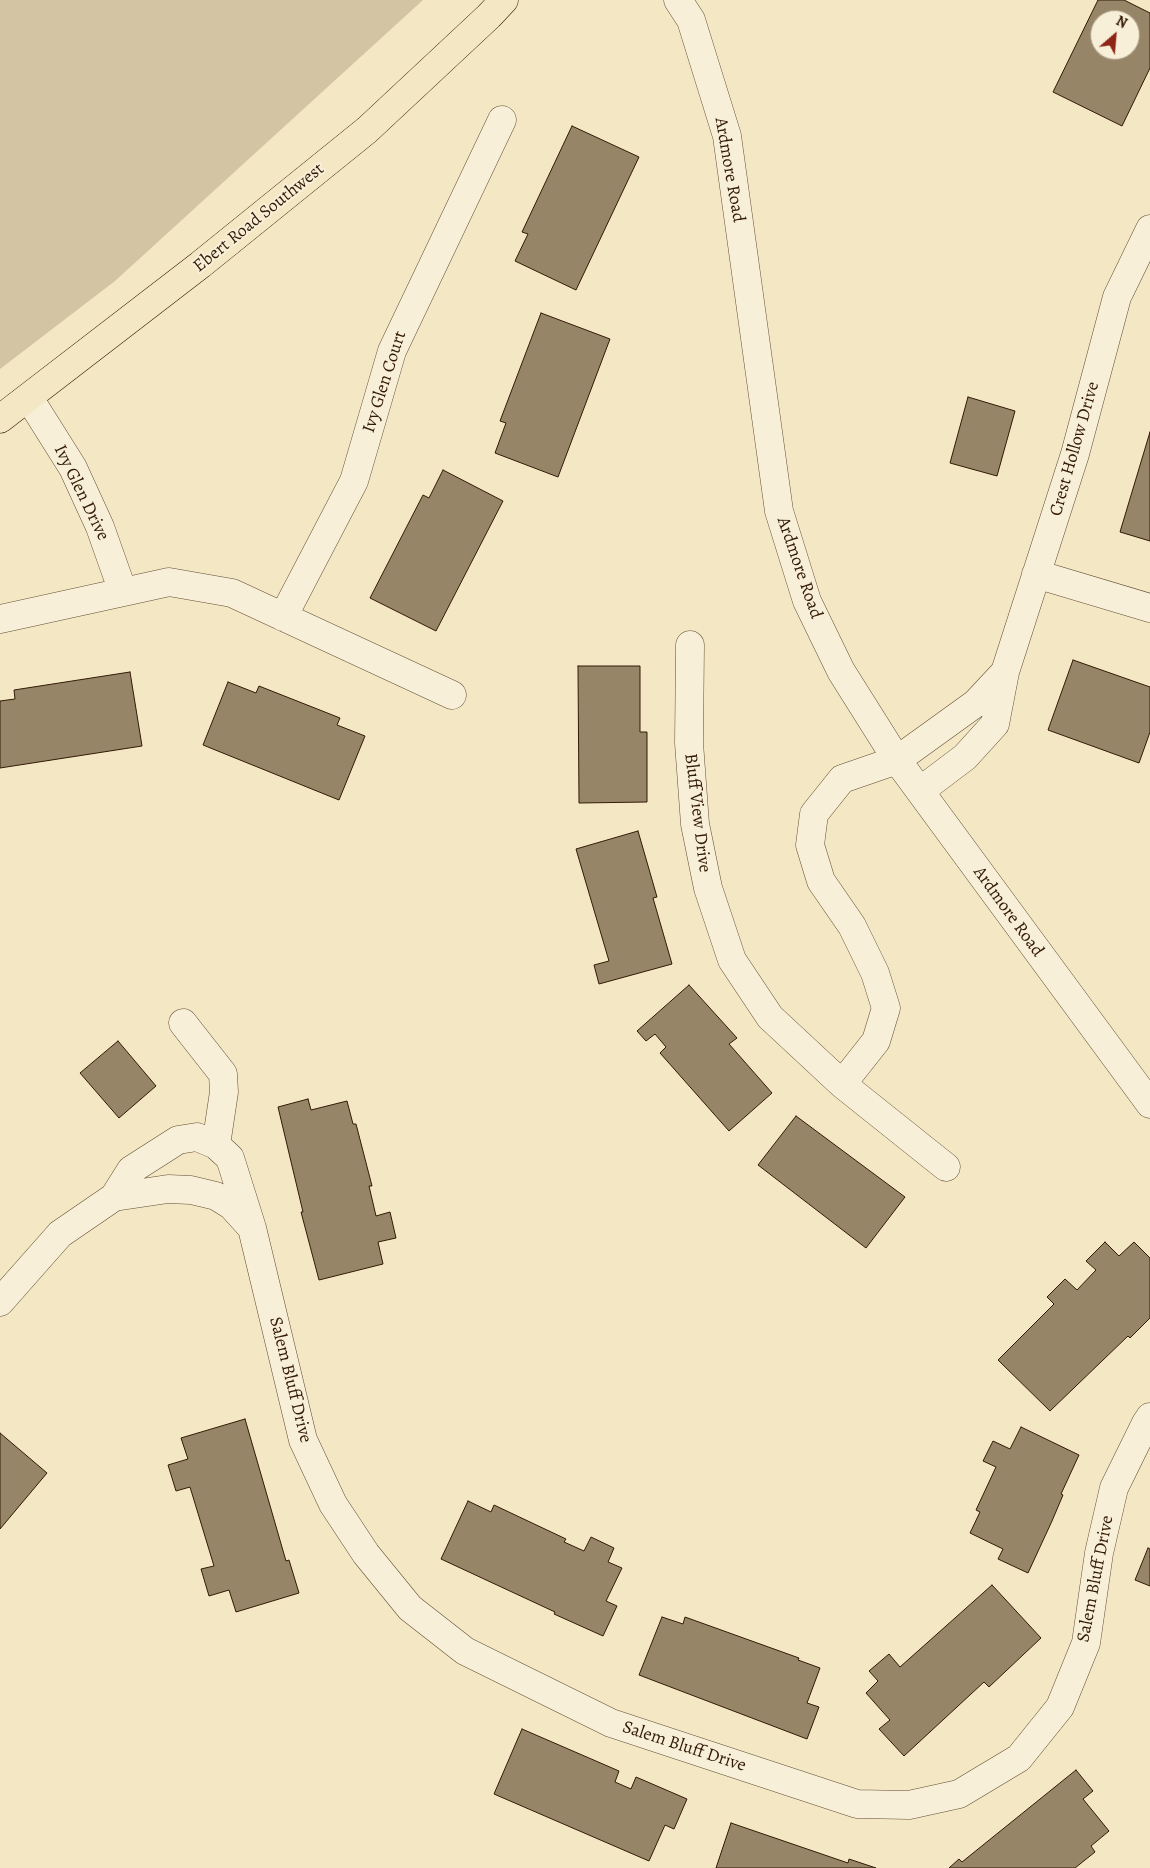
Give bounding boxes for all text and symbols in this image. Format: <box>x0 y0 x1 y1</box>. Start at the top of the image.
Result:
north arrow <box>1090 10 1140 60</box>
text: N <box>1113 11 1130 33</box>
street label: Ardmore Road <box>709 116 749 224</box>
street label: Ebert Road Southwest <box>189 159 329 277</box>
street label: Ivy Glen Court <box>358 328 412 436</box>
street label: Crest Hollow Drive <box>1045 379 1105 519</box>
street label: Ivy Glen Drive <box>49 442 113 544</box>
street label: Ardmore Road <box>771 514 827 622</box>
street label: Bluff View Drive <box>679 752 715 874</box>
street label: Ardmore Road <box>968 863 1048 961</box>
street label: Salem Bluff Drive <box>264 1315 316 1445</box>
street label: Salem Bluff Drive <box>1073 1514 1119 1644</box>
street label: Salem Bluff Drive <box>619 1717 749 1777</box>

